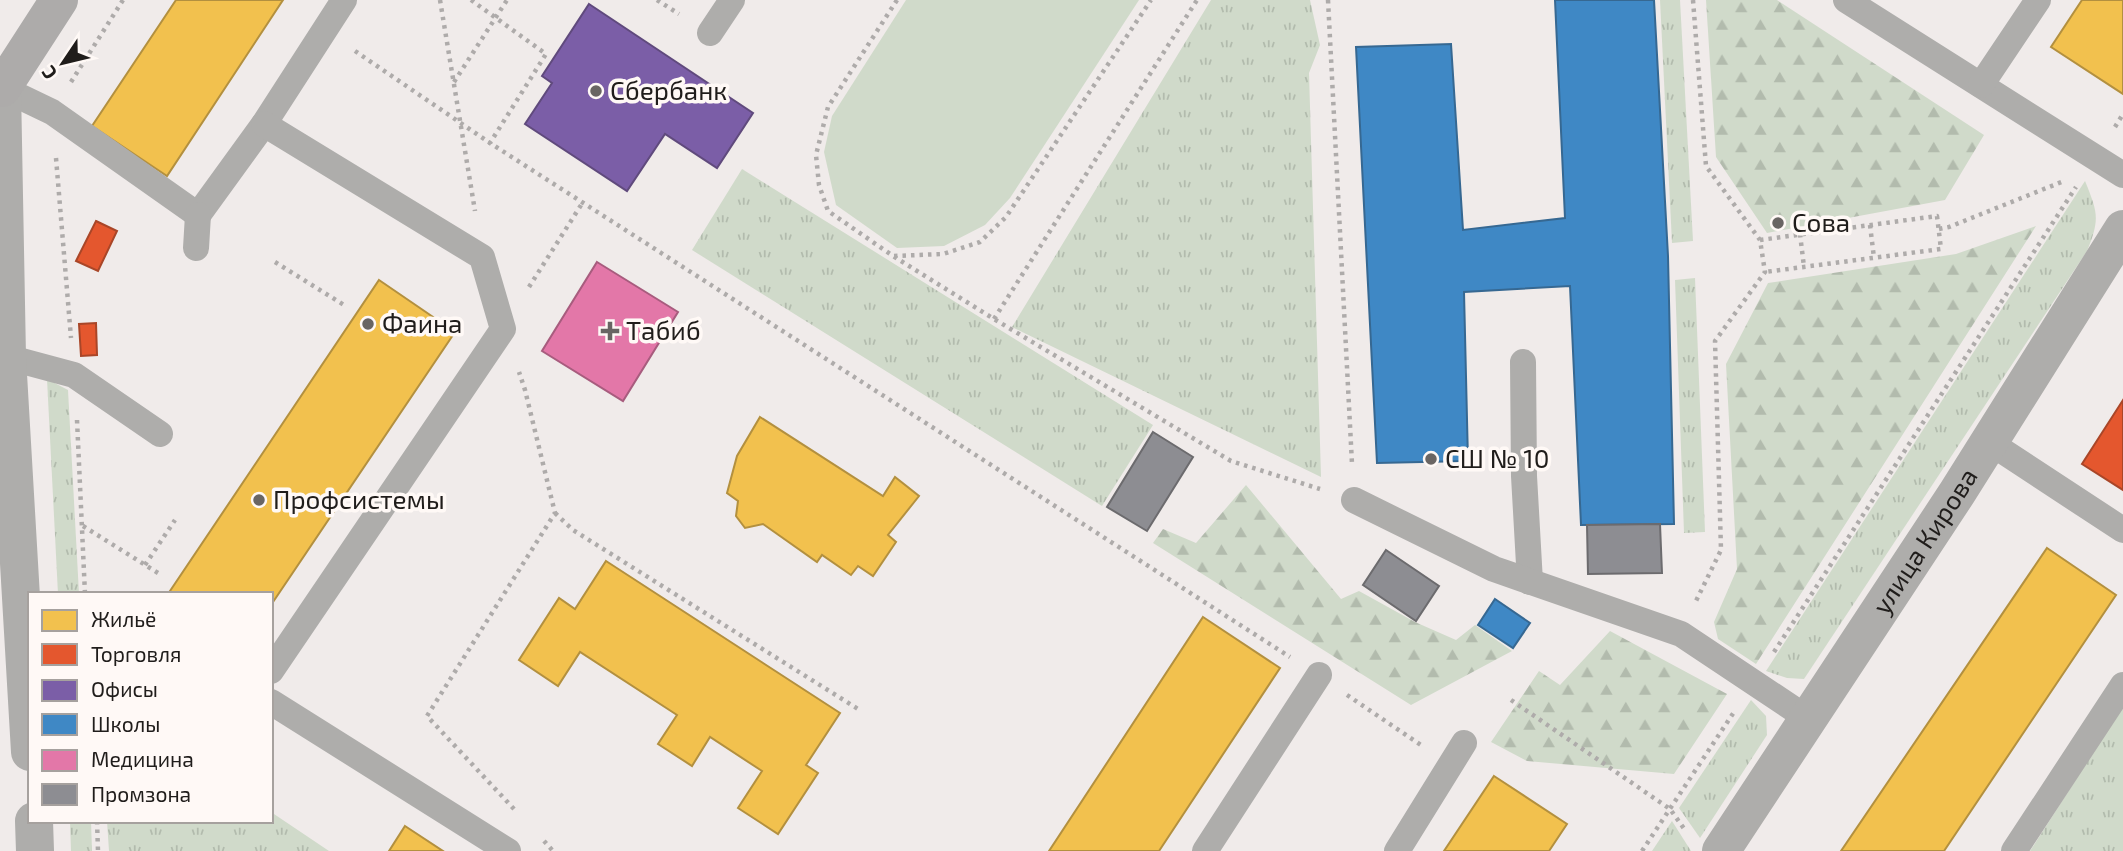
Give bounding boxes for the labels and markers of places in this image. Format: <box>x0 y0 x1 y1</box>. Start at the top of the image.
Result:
place label: Сбербанк <box>610 74 727 105</box>
marker: Сбербанк <box>588 83 604 99</box>
place label: Сова <box>1792 206 1850 237</box>
marker: Сова <box>1770 215 1786 231</box>
place label: Фаина <box>382 307 462 338</box>
place label: Табиб <box>626 314 701 345</box>
marker: Фаина <box>360 316 376 332</box>
marker: Табиб <box>600 321 620 341</box>
place label: СШ № 10 <box>1445 442 1549 473</box>
marker: СШ № 10 <box>1423 451 1439 467</box>
place label: Профсистемы <box>273 483 445 514</box>
marker: Профсистемы <box>251 492 267 508</box>

